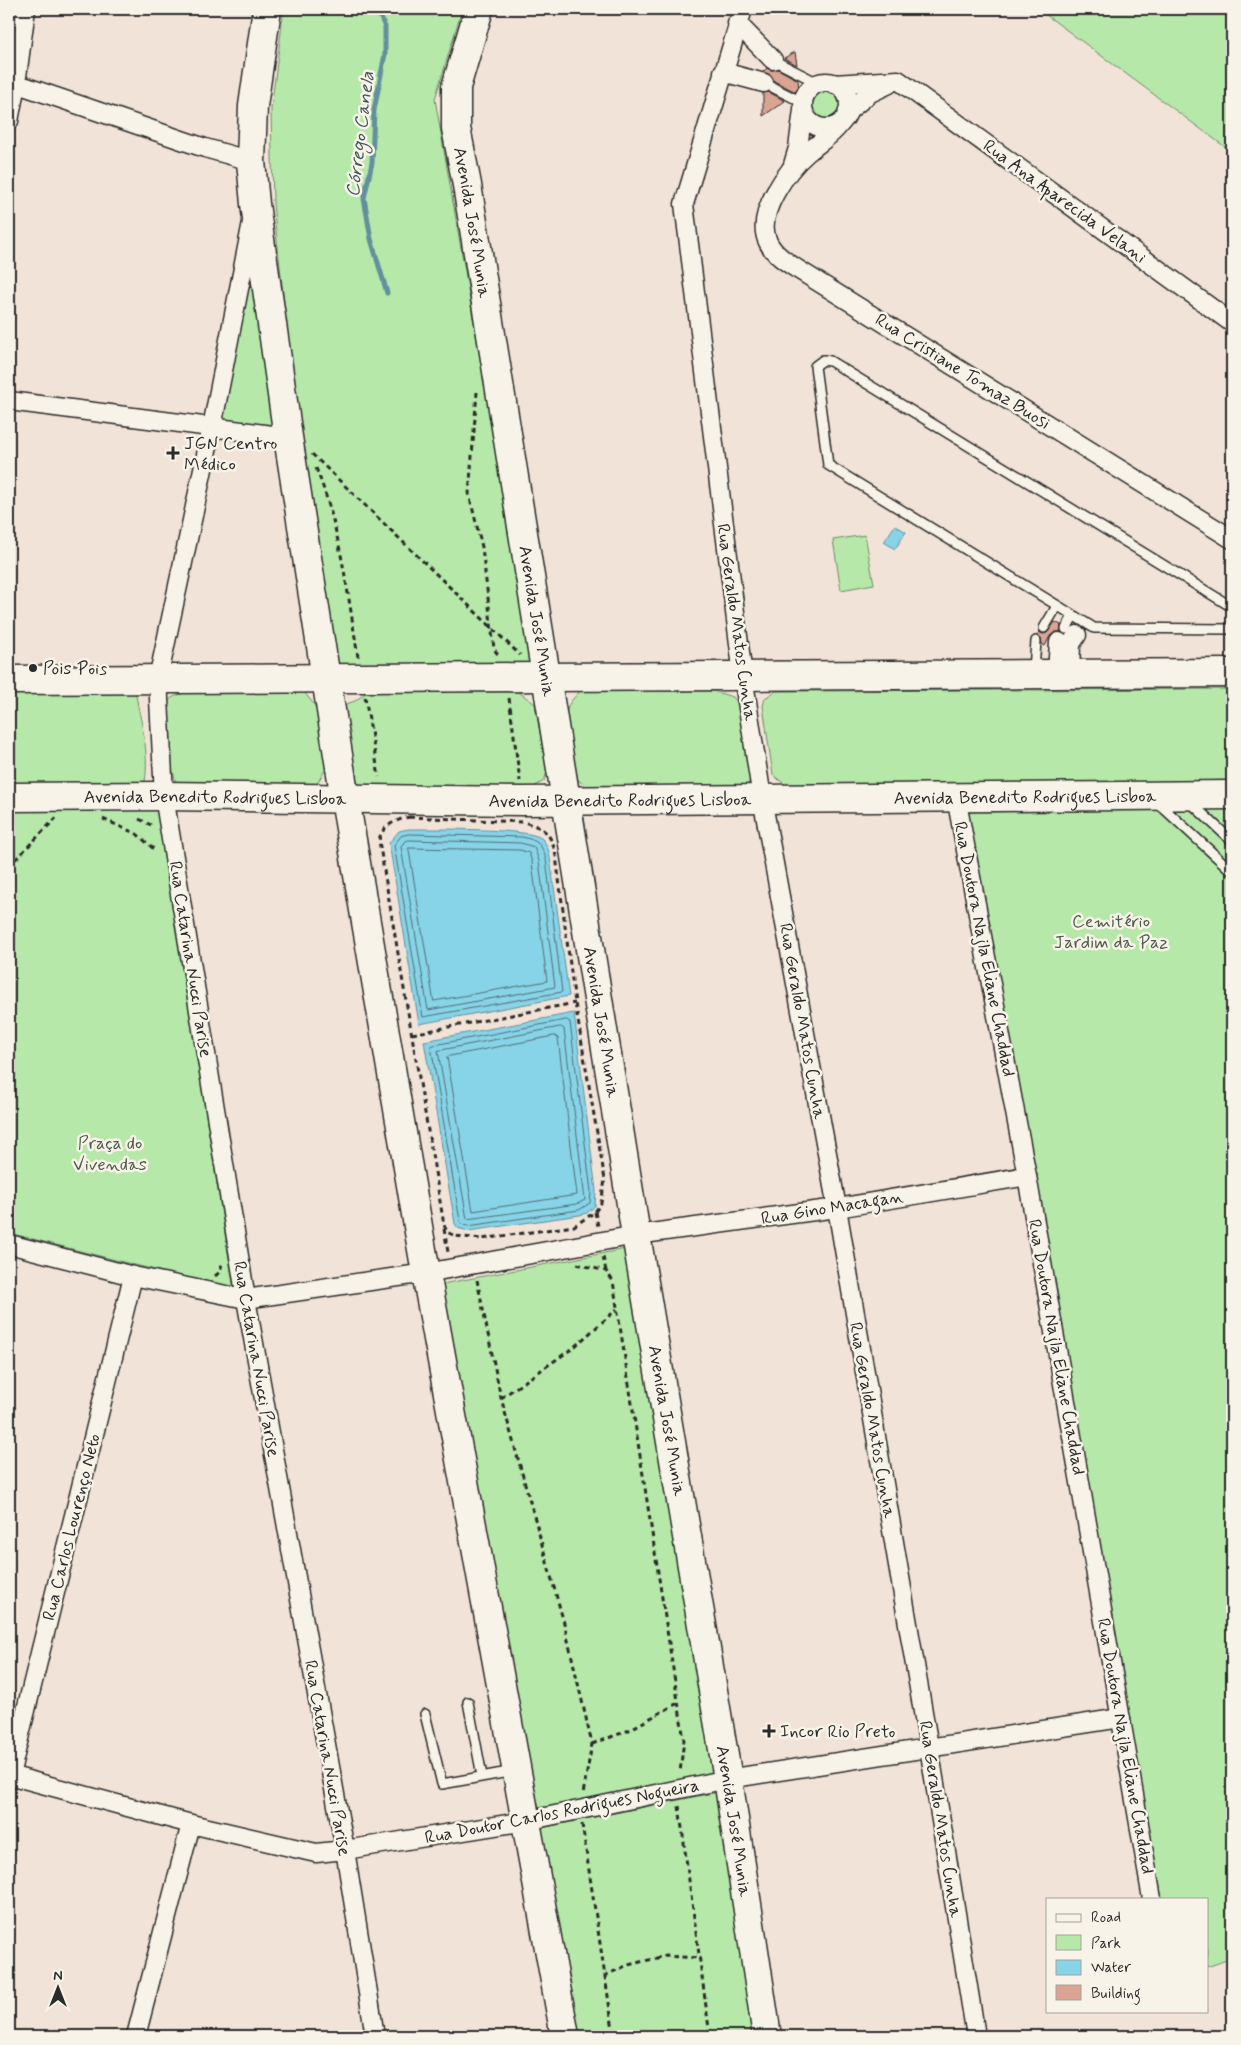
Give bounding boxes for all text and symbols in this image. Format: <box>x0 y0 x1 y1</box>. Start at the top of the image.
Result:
water label: Córrego Canela <box>340 69 383 199</box>
street label: Rua Ana Aparecida Velani <box>977 134 1151 270</box>
street label: Avenida José Munia <box>447 145 496 300</box>
street label: Rua Cristiane Tomaz Buosi <box>870 308 1055 436</box>
place label: JGN Centro Médico <box>184 432 277 477</box>
marker: JGN Centro Médico <box>166 446 180 460</box>
street label: Rua Geraldo Matos Cunha <box>710 522 762 722</box>
street label: Avenida José Munia <box>512 544 560 699</box>
place label: Pois Pois <box>43 657 107 681</box>
marker: Pois Pois <box>27 662 39 674</box>
street label: Avenida Benedito Rodrigues Lisboa <box>84 785 347 812</box>
street label: Avenida Benedito Rodrigues Lisboa <box>894 785 1157 811</box>
street label: Avenida Benedito Rodrigues Lisboa <box>488 788 752 815</box>
street label: Rua Doutora Najla Eliane Chaddad <box>947 820 1021 1079</box>
street label: Rua Catarina Nucci Parise <box>163 859 217 1059</box>
park label: Cemitério Jardim da Paz <box>1054 910 1168 955</box>
street label: Rua Geraldo Matos Cunha <box>773 921 831 1121</box>
street label: Avenida José Munia <box>577 945 625 1099</box>
park label: Praça do Vivendas <box>73 1132 147 1177</box>
street label: Rua Gino Macagan <box>759 1185 905 1233</box>
street label: Rua Doutora Najla Eliane Chaddad <box>1022 1217 1090 1477</box>
street label: Rua Catarina Nucci Parise <box>227 1259 285 1459</box>
street label: Rua Geraldo Matos Cunha <box>843 1320 901 1520</box>
street label: Avenida José Munia <box>642 1343 691 1498</box>
street label: Rua Carlos Lourenço Neto <box>37 1431 107 1623</box>
street label: Rua Doutora Najla Eliane Chaddad <box>1091 1616 1159 1876</box>
street label: Rua Catarina Nucci Parise <box>298 1658 356 1858</box>
street label: Rua Geraldo Matos Cunha <box>913 1719 967 1919</box>
place label: Incor Rio Preto <box>780 1720 896 1744</box>
marker: Incor Rio Preto <box>762 1724 776 1738</box>
street label: Avenida José Munia <box>710 1744 757 1898</box>
street label: Rua Doutor Carlos Rodrigues Nogueira <box>423 1774 702 1852</box>
legend <box>1046 1898 1208 2012</box>
text: Road <box>1091 1908 1121 1928</box>
text: Park <box>1091 1934 1121 1954</box>
text: Water <box>1091 1958 1131 1978</box>
north arrow <box>32 1962 82 2012</box>
text: N <box>53 1967 63 1985</box>
text: Building <box>1091 1984 1141 2005</box>

